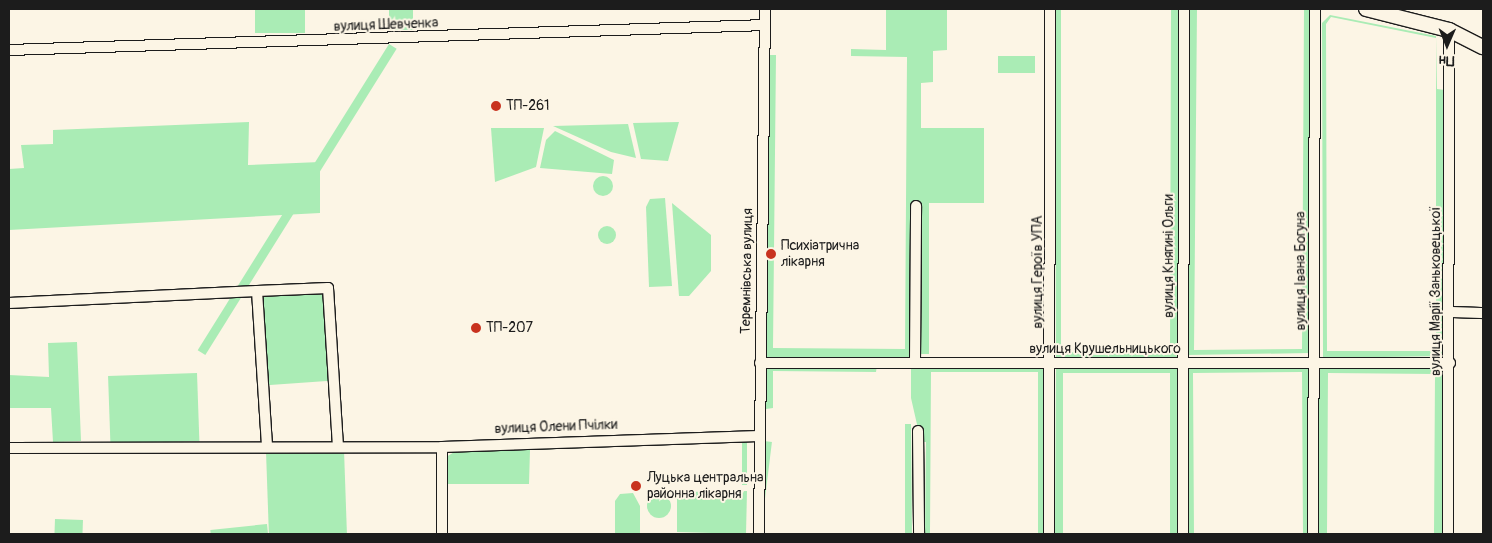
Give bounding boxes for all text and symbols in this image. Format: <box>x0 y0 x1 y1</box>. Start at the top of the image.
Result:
street label: вулиця Шевченка <box>333 15 439 35</box>
north arrow <box>1422 20 1472 70</box>
text: Пн <box>1439 52 1455 69</box>
place label: ТП-261 <box>506 98 550 114</box>
marker: ТП-261 <box>490 100 502 112</box>
street label: вулиця Княгині Ольги <box>1161 194 1177 318</box>
street label: вулиця Марії Заньковецької <box>1428 206 1444 376</box>
street label: Теремнівська вулиця <box>738 208 756 334</box>
street label: вулиця Івана Богуна <box>1293 212 1309 330</box>
street label: вулиця Героїв УПА <box>1030 215 1046 329</box>
place label: Психіатрична лікарня <box>781 238 859 270</box>
marker: Психіатрична лікарня <box>765 248 777 260</box>
place label: ТП-207 <box>486 320 533 336</box>
marker: ТП-207 <box>470 322 482 334</box>
street label: вулиця Крушельницького <box>1029 341 1181 357</box>
street label: вулиця Олени Пчілки <box>494 416 618 438</box>
place label: Луцька центральна районна лікарня <box>647 470 763 502</box>
marker: Луцька центральна районна лікарня <box>629 479 643 493</box>

